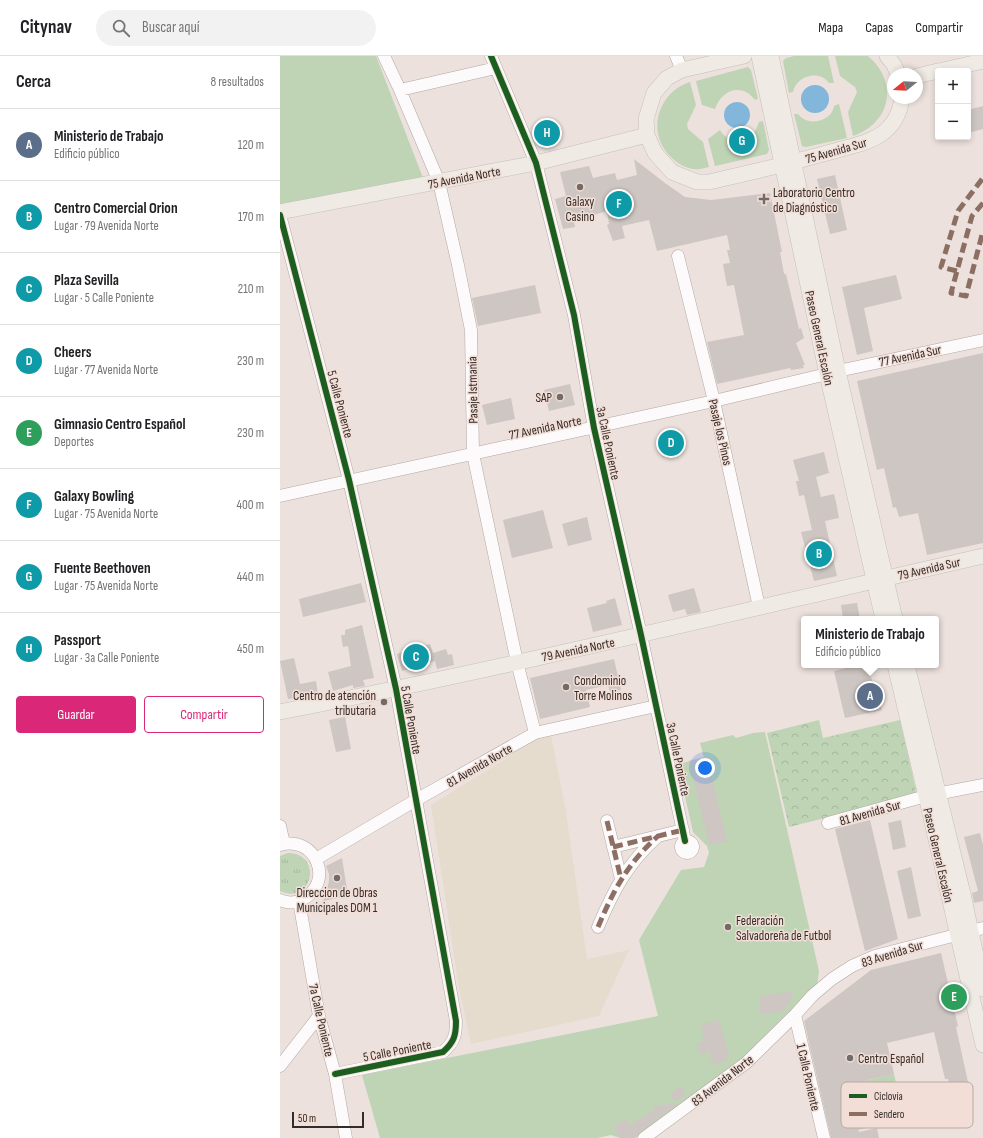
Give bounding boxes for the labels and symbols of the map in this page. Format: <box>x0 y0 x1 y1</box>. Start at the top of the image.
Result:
north arrow <box>887 68 923 104</box>
pin: H <box>534 118 560 148</box>
pin: G <box>729 126 755 156</box>
street label: 75 Avenida Sur <box>804 134 869 167</box>
street label: 75 Avenida Norte <box>427 163 502 193</box>
marker: Galaxy Casino <box>575 182 585 192</box>
place label: Laboratorio Centro de Diagnóstico <box>773 185 855 216</box>
pin: F <box>606 189 632 219</box>
marker: Laboratorio Centro de Diagnóstico <box>758 193 770 205</box>
place label: Galaxy Casino <box>565 194 595 225</box>
street label: Paseo General Escalón <box>801 289 837 387</box>
street label: 77 Avenida Sur <box>878 342 943 370</box>
street label: Pasaje Istmania <box>464 356 482 424</box>
street label: 5 Calle Poniente <box>323 369 357 440</box>
place label: SAP <box>535 390 553 406</box>
marker: SAP <box>555 392 565 402</box>
street label: Pasaje los Pinos <box>705 397 736 467</box>
street label: 3a Calle Poniente <box>592 405 624 481</box>
street label: 77 Avenida Norte <box>508 413 583 443</box>
pin: D <box>658 428 684 458</box>
pin: B <box>806 539 832 569</box>
street label: 79 Avenida Sur <box>896 554 962 584</box>
street label: 79 Avenida Norte <box>540 634 616 666</box>
pin: C <box>403 642 429 672</box>
place label: Condominio Torre Molinos <box>574 673 633 704</box>
pin: A <box>857 681 883 711</box>
marker: Condominio Torre Molinos <box>561 682 571 692</box>
street label: 5 Calle Poniente <box>397 685 425 756</box>
place label: Centro de atención tributaria <box>293 688 376 719</box>
marker: Centro de atención tributaria <box>379 697 389 707</box>
street label: 3a Calle Poniente <box>662 721 694 797</box>
street label: 81 Avenida Norte <box>444 741 515 791</box>
your location <box>695 758 715 778</box>
street label: 81 Avenida Sur <box>838 797 903 829</box>
street label: Paseo General Escalón <box>919 806 957 904</box>
marker: Direccion de Obras Municipales DOM 1 <box>332 873 342 883</box>
place label: Direccion de Obras Municipales DOM 1 <box>296 885 378 916</box>
place label: Federación Salvadoreña de Futbol <box>736 913 831 944</box>
marker: Federación Salvadoreña de Futbol <box>723 922 733 932</box>
street label: 83 Avenida Sur <box>859 937 925 971</box>
street label: 7a Calle Poniente <box>305 982 337 1058</box>
pin: E <box>941 982 967 1012</box>
street label: 5 Calle Poniente <box>362 1037 433 1065</box>
street label: 1 Calle Poniente <box>793 1042 824 1112</box>
place label: Centro Español <box>858 1051 924 1067</box>
street label: 83 Avenida Norte <box>688 1052 757 1110</box>
marker: Centro Español <box>845 1053 855 1063</box>
legend <box>841 1082 973 1128</box>
text: Ciclovía <box>874 1090 903 1103</box>
text: Sendero <box>874 1108 905 1121</box>
scale bar <box>292 1110 364 1129</box>

